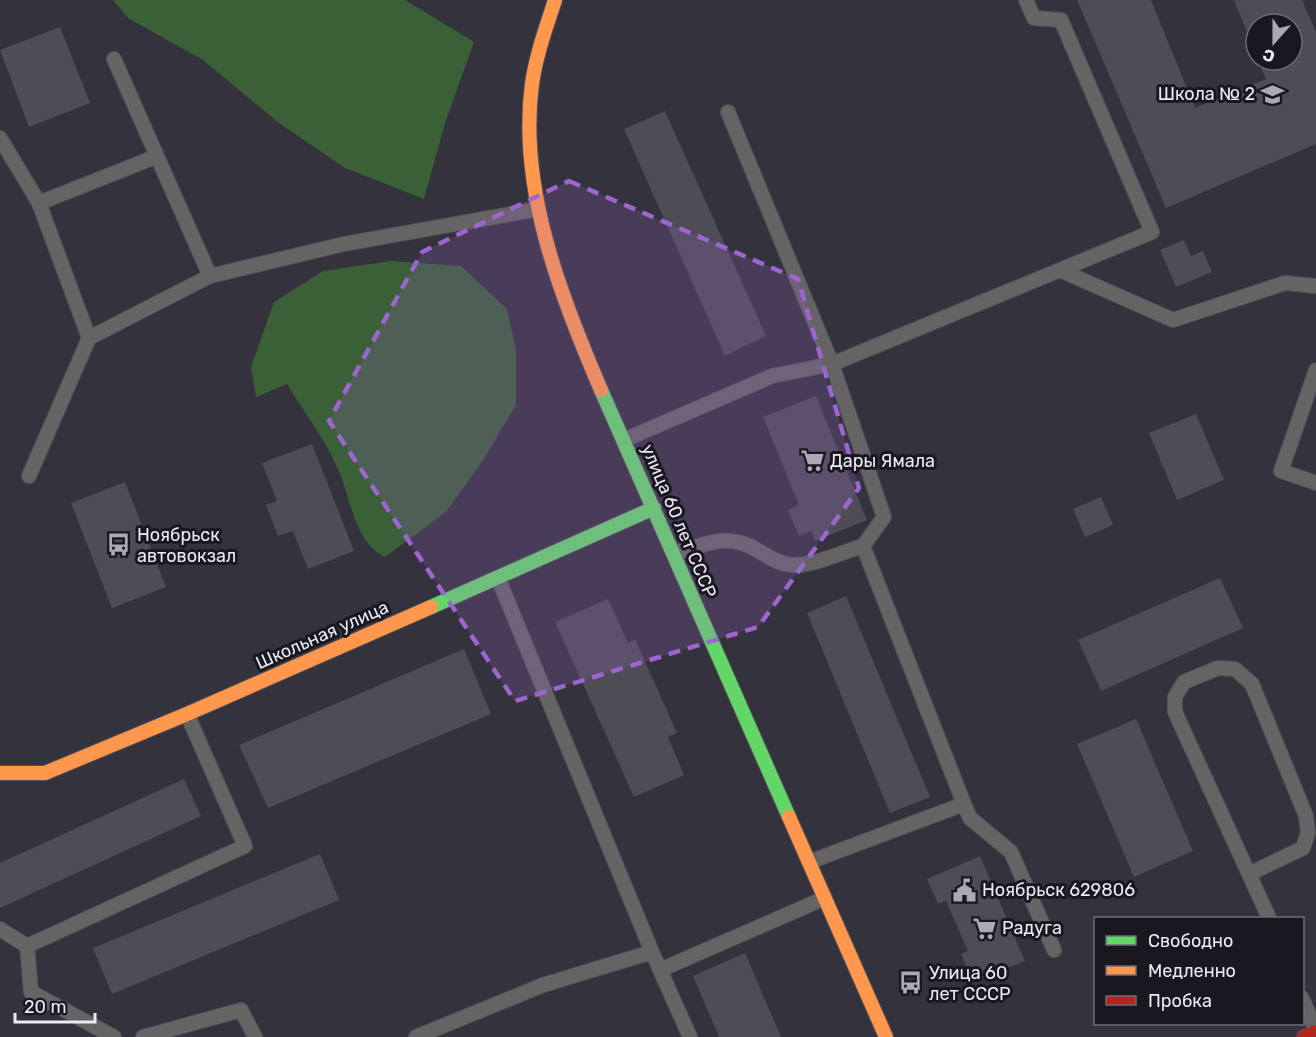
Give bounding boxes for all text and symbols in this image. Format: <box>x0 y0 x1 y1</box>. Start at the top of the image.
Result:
north arrow <box>1244 12 1304 72</box>
text: С <box>1260 45 1277 66</box>
school or university icon: Школа № 2 <box>1260 81 1286 107</box>
place label: Школа № 2 <box>1158 83 1255 105</box>
street label: улица 60 лет СССР <box>637 441 721 601</box>
supermarket icon: Дары Ямала <box>799 448 825 474</box>
place label: Дары Ямала <box>830 450 935 472</box>
place label: Ноябрьск автовокзал <box>137 524 236 567</box>
bus stop icon: Ноябрьск автовокзал <box>106 532 132 558</box>
street label: Школьная улица <box>252 596 392 674</box>
public building icon: Ноябрьск 629806 <box>951 877 977 903</box>
place label: Ноябрьск 629806 <box>982 879 1135 901</box>
supermarket icon: Радуга <box>971 915 997 941</box>
place label: Радуга <box>1002 917 1062 939</box>
legend <box>1094 917 1304 1025</box>
text: Свободно <box>1148 930 1233 952</box>
text: Медленно <box>1148 960 1236 982</box>
place label: Улица 60 лет СССР <box>929 962 1011 1005</box>
bus stop icon: Улица 60 лет СССР <box>898 970 924 996</box>
scale bar <box>15 986 94 1024</box>
text: Пробка <box>1148 990 1212 1012</box>
text: 20 m <box>24 996 66 1018</box>

